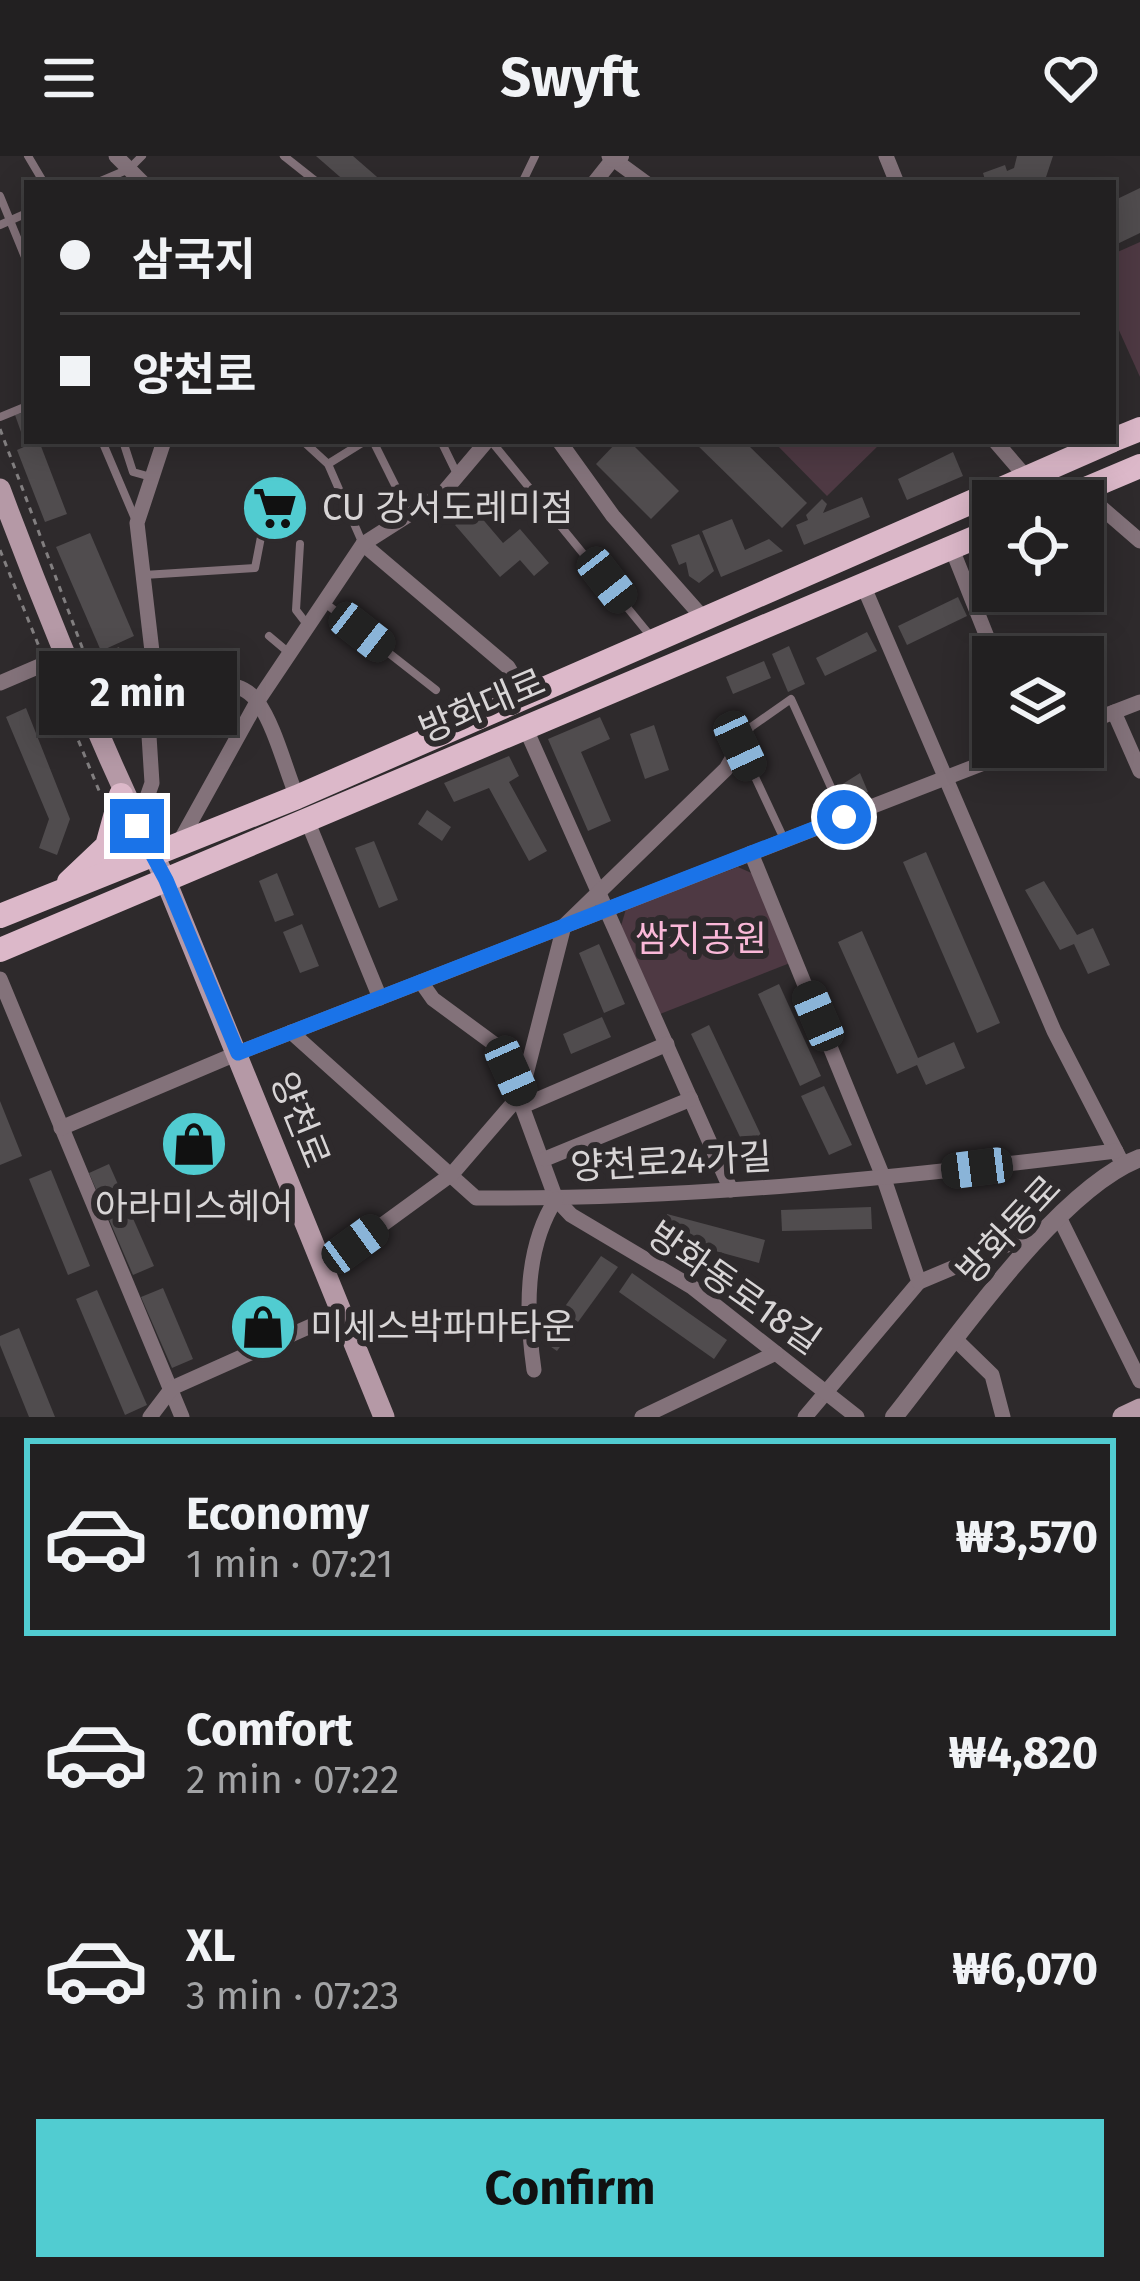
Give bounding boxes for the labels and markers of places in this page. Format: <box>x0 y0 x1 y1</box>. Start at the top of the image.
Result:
supermarket icon: CU 강서도레미점 <box>240 473 310 543</box>
place label: CU 강서도레미점 <box>322 486 574 530</box>
shop icon: 아라미스헤어 <box>159 1109 229 1179</box>
place label: 아라미스헤어 <box>95 1185 293 1229</box>
shop icon: 미세스박파마타운 <box>228 1292 298 1362</box>
place label: 미세스박파마타운 <box>310 1305 575 1349</box>

